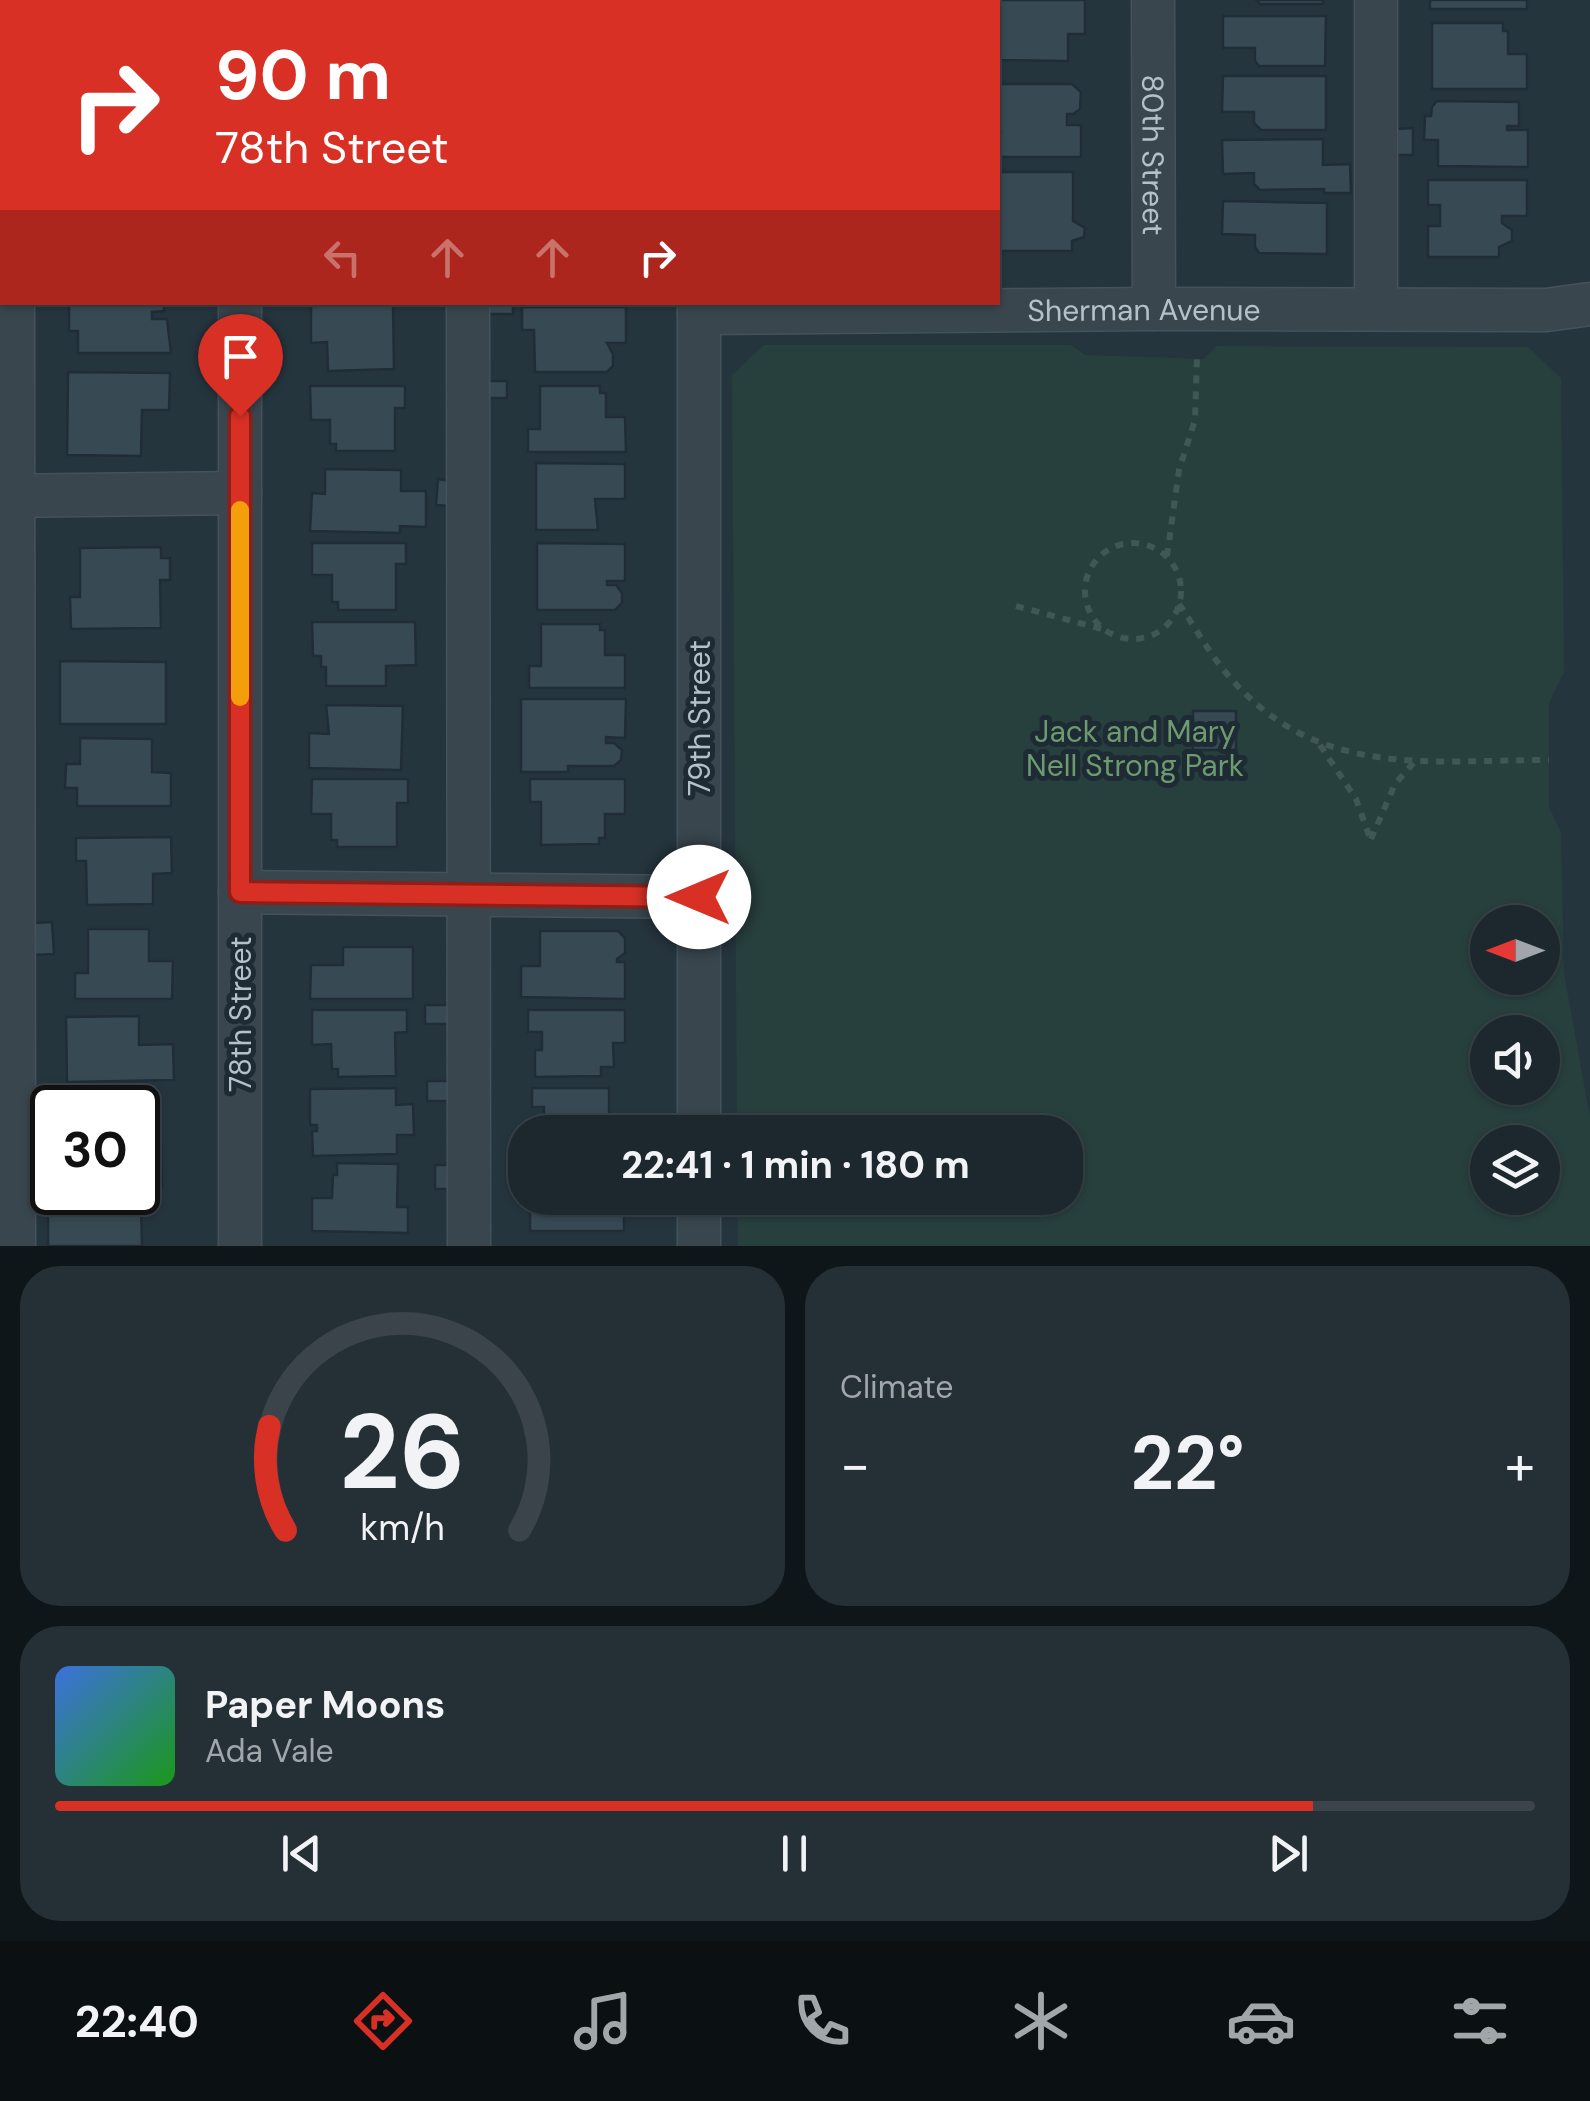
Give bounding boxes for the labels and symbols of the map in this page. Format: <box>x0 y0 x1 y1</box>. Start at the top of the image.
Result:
street label: 80th Street <box>1134 75 1173 235</box>
street label: Sherman Avenue <box>1027 289 1261 330</box>
pin <box>198 314 283 417</box>
street label: 79th Street <box>680 640 719 796</box>
park label: Jack and Mary Nell Strong Park <box>1026 712 1244 785</box>
position arrow <box>647 845 751 949</box>
north arrow <box>1470 905 1560 995</box>
street label: 78th Street <box>221 936 260 1092</box>
speed limit sign: 30 <box>30 1085 160 1215</box>

